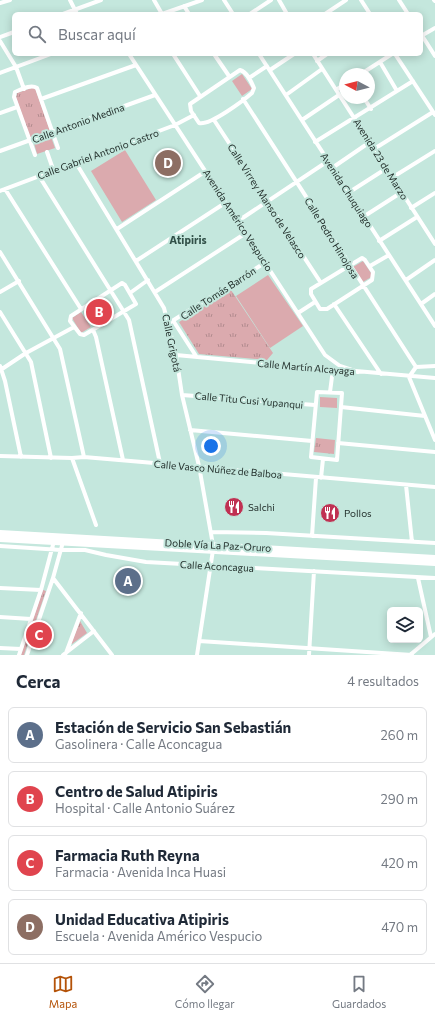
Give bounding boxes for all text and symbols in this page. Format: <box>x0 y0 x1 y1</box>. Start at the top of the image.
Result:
search box <box>12 12 423 56</box>
icon: search <box>26 23 48 45</box>
text: Buscar aquí <box>58 25 136 43</box>
north arrow <box>339 68 375 104</box>
street label: Calle Antonio Medina <box>30 101 126 145</box>
street label: Avenida 23 de Marzo <box>351 116 411 202</box>
street label: Calle Gabriel Antonio Castro <box>36 126 160 182</box>
street label: Calle Virrey Manso de Velasco <box>225 141 309 261</box>
pin: D <box>155 148 181 178</box>
street label: Avenida Chuquiago <box>318 150 376 230</box>
street label: Avenida Américo Vespucio <box>200 167 276 273</box>
street label: Calle Pedro Hinojosa <box>302 195 362 281</box>
district label: Atipiris <box>169 233 207 246</box>
street label: Calle Tomás Barrón <box>178 264 258 322</box>
pin: B <box>86 297 112 327</box>
street label: Calle Grigotá <box>160 313 184 373</box>
street label: Calle Martín Alcayaga <box>257 357 355 377</box>
street label: Calle Titu Cusi Yupanqui <box>194 389 304 411</box>
your location <box>201 436 221 456</box>
street label: Calle Vasco Núñez de Balboa <box>153 457 283 481</box>
restaurant icon: Salchi <box>223 496 245 518</box>
place label: Salchi <box>248 501 275 513</box>
restaurant icon: Pollos <box>319 502 341 524</box>
place label: Pollos <box>344 507 372 519</box>
street label: Doble Vía La Paz-Oruro <box>164 536 272 554</box>
street label: Calle Aconcagua <box>180 558 254 574</box>
pin: A <box>115 566 141 596</box>
map controls <box>387 607 423 643</box>
button: layers <box>387 607 423 643</box>
pin: C <box>26 620 52 650</box>
text: Cerca <box>16 671 61 692</box>
text: 4 resultados <box>347 673 419 689</box>
text: Estación de Servicio San Sebastián <box>55 718 291 736</box>
text: A <box>25 727 35 743</box>
text: 260 m <box>381 727 418 743</box>
text: Gasolinera · Calle Aconcagua <box>55 736 222 752</box>
text: Centro de Salud Atipiris <box>55 782 218 800</box>
text: B <box>26 791 34 807</box>
text: 290 m <box>381 791 418 807</box>
text: Hospital · Calle Antonio Suárez <box>55 800 235 816</box>
text: Farmacia Ruth Reyna <box>55 846 200 864</box>
text: C <box>26 855 34 871</box>
text: 420 m <box>381 855 418 871</box>
text: Farmacia · Avenida Inca Huasi <box>55 864 226 880</box>
text: Unidad Educativa Atipiris <box>55 910 229 928</box>
text: D <box>25 919 35 935</box>
text: 470 m <box>381 919 418 935</box>
text: Escuela · Avenida Américo Vespucio <box>55 928 262 944</box>
tab: Mapa <box>49 973 77 1010</box>
tab: Cómo llegar <box>175 973 235 1010</box>
tab: Guardados <box>332 973 386 1010</box>

